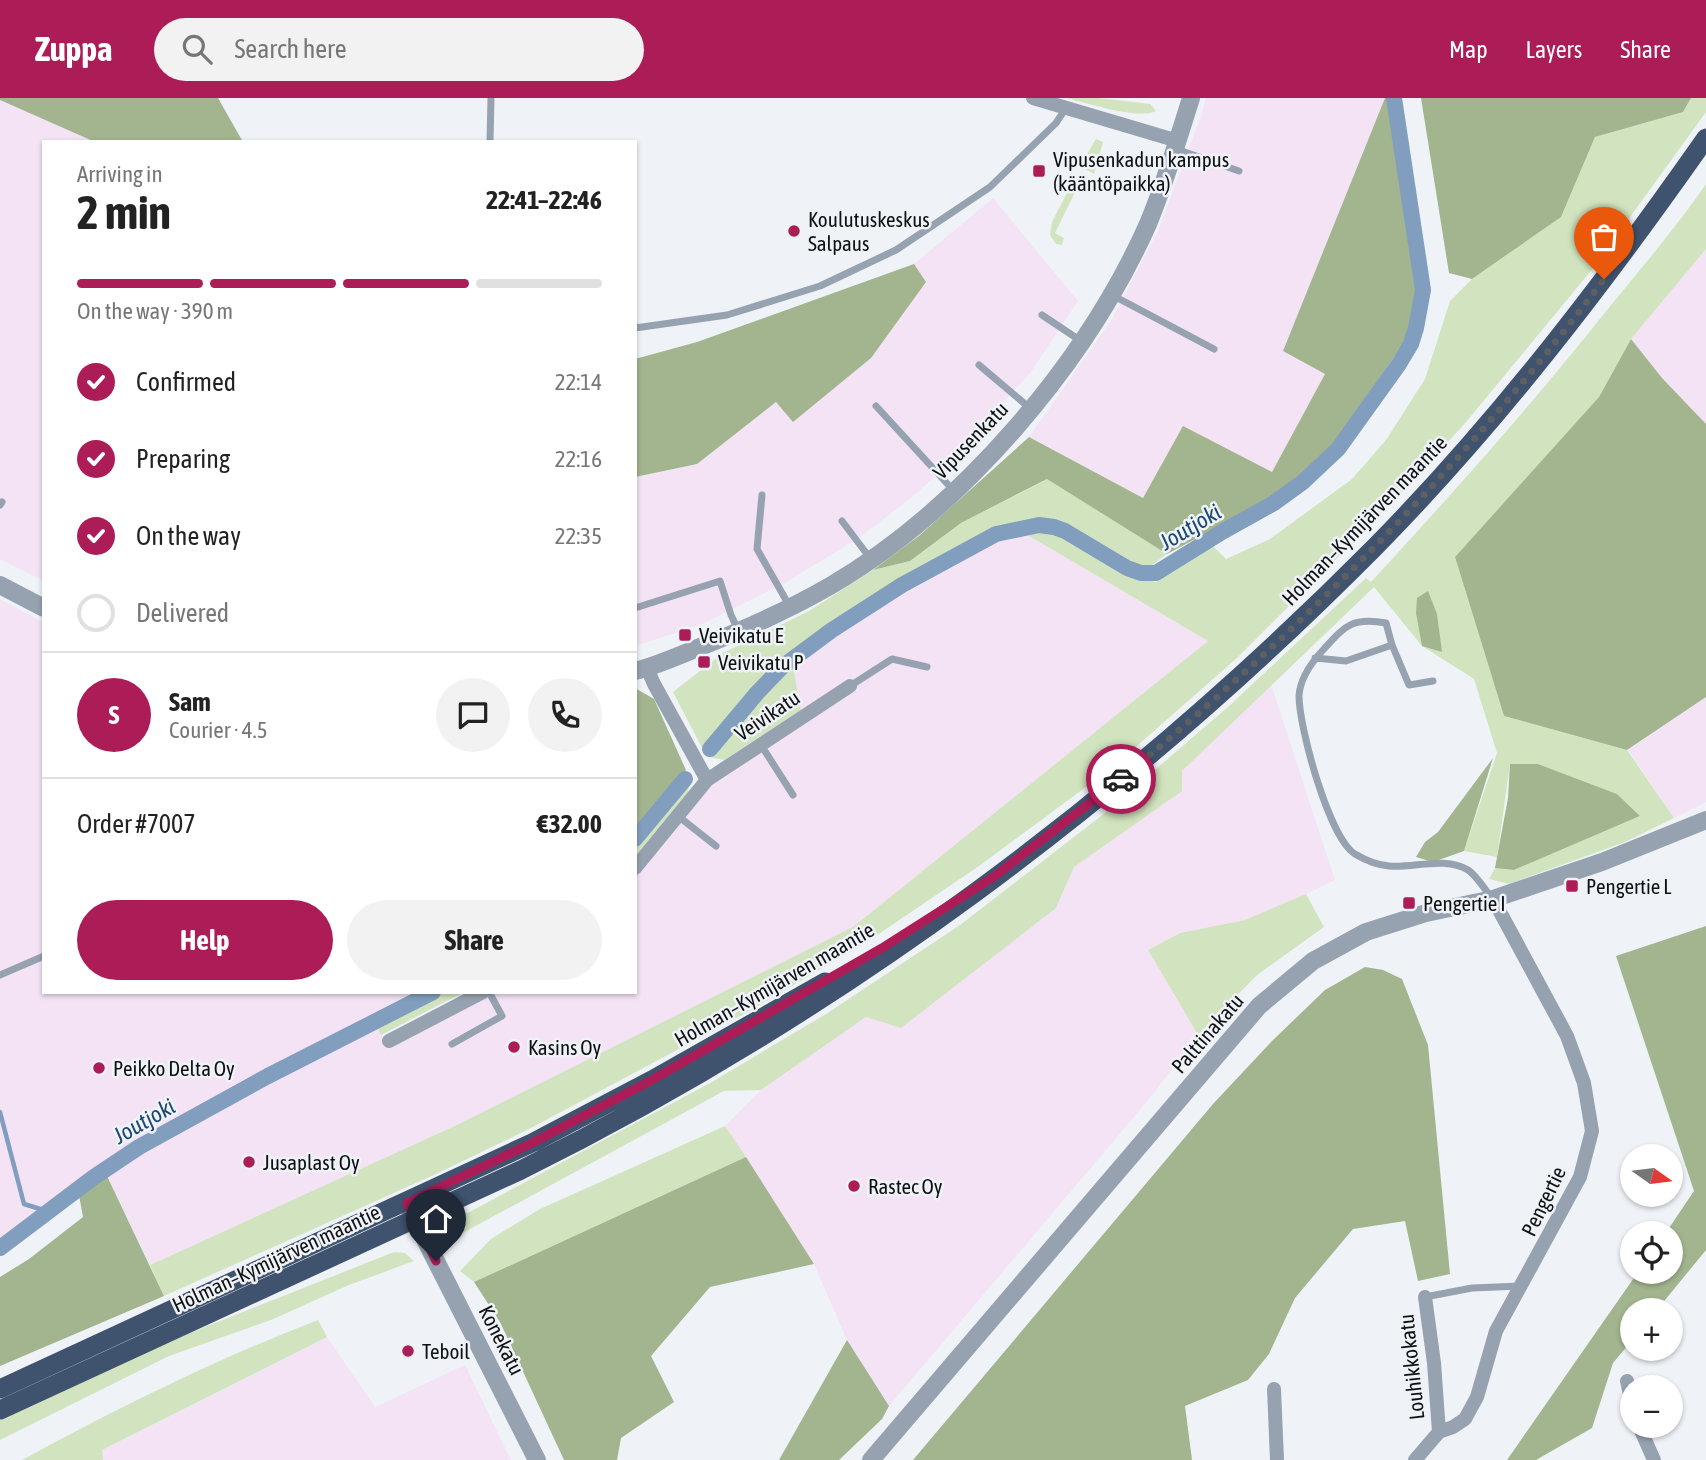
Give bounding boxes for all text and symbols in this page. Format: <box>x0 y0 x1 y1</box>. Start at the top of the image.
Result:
search box <box>154 18 644 81</box>
text: Zuppa <box>35 30 112 68</box>
icon: search <box>178 30 216 68</box>
text: Search here <box>234 34 347 64</box>
text: Map <box>1449 36 1488 63</box>
text: Layers <box>1526 36 1582 63</box>
text: Share <box>1620 36 1671 63</box>
place label: Vipusenkadun kampus (kääntöpaikka) <box>1053 147 1229 195</box>
text: Arriving in <box>77 161 163 187</box>
marker: Vipusenkadun kampus (kääntöpaikka) <box>1031 163 1047 179</box>
text: 22:41–22:46 <box>486 185 602 215</box>
text: 2 min <box>77 186 171 239</box>
place label: Koulutuskeskus Salpaus <box>808 207 930 255</box>
pin <box>1574 207 1634 279</box>
icon: bag <box>1585 218 1623 256</box>
marker: Koulutuskeskus Salpaus <box>786 223 802 239</box>
text: On the way · 390 m <box>77 298 233 324</box>
icon: check <box>77 363 115 401</box>
text: Confirmed <box>136 367 236 397</box>
text: 22:14 <box>555 369 602 395</box>
street label: Vipusenkatu <box>927 397 1013 483</box>
street label: Holman–Kymijärven maantie <box>1277 430 1451 610</box>
icon: check <box>77 440 115 478</box>
text: Preparing <box>136 444 230 474</box>
text: 22:16 <box>555 446 602 472</box>
water label: Joutjoki <box>1154 499 1225 556</box>
icon: check <box>77 517 115 555</box>
text: On the way <box>136 521 241 551</box>
text: 22:35 <box>555 523 602 549</box>
text: Delivered <box>136 598 229 628</box>
place label: Veivikatu E <box>699 623 784 647</box>
marker: Veivikatu E <box>677 627 693 643</box>
place label: Veivikatu P <box>718 650 804 674</box>
marker: Veivikatu P <box>696 654 712 670</box>
button: chat <box>436 678 510 752</box>
button: phone <box>528 678 602 752</box>
street label: Veivikatu <box>730 685 804 745</box>
text: Sam <box>169 687 211 717</box>
text: S <box>109 700 119 730</box>
text: Courier · 4.5 <box>169 717 268 743</box>
courier <box>1086 744 1156 814</box>
icon: car <box>1102 760 1140 798</box>
text: Order #7007 <box>77 809 196 839</box>
text: €32.00 <box>537 809 602 839</box>
place label: Pengertie L <box>1586 874 1671 898</box>
marker: Pengertie L <box>1564 878 1580 894</box>
place label: Pengertie I <box>1423 891 1506 915</box>
marker: Pengertie I <box>1401 895 1417 911</box>
button: Help <box>77 900 333 980</box>
button: Share <box>347 900 602 980</box>
street label: Holman–Kymijärven maantie <box>670 917 878 1051</box>
street label: Palttinakatu <box>1166 988 1248 1078</box>
place label: Kasins Oy <box>528 1035 602 1059</box>
marker: Kasins Oy <box>506 1039 522 1055</box>
place label: Peikko Delta Oy <box>113 1056 235 1080</box>
marker: Peikko Delta Oy <box>91 1060 107 1076</box>
water label: Joutjoki <box>108 1093 179 1149</box>
north arrow <box>1620 1144 1684 1208</box>
map controls <box>1620 1144 1683 1438</box>
place label: Jusaplast Oy <box>263 1150 360 1174</box>
marker: Jusaplast Oy <box>241 1154 257 1170</box>
street label: Pengertie <box>1516 1162 1570 1240</box>
place label: Rastec Oy <box>868 1174 943 1198</box>
marker: Rastec Oy <box>846 1178 862 1194</box>
pin <box>406 1189 466 1261</box>
street label: Holman–Kymijärven maantie <box>168 1199 384 1317</box>
icon: home <box>417 1200 455 1238</box>
button: locate <box>1620 1221 1683 1284</box>
button: + <box>1620 1298 1683 1361</box>
street label: Konekatu <box>474 1301 530 1379</box>
street label: Louhikkokatu <box>1394 1313 1428 1421</box>
place label: Teboil <box>422 1339 470 1363</box>
marker: Teboil <box>400 1343 416 1359</box>
button: − <box>1620 1375 1683 1438</box>

